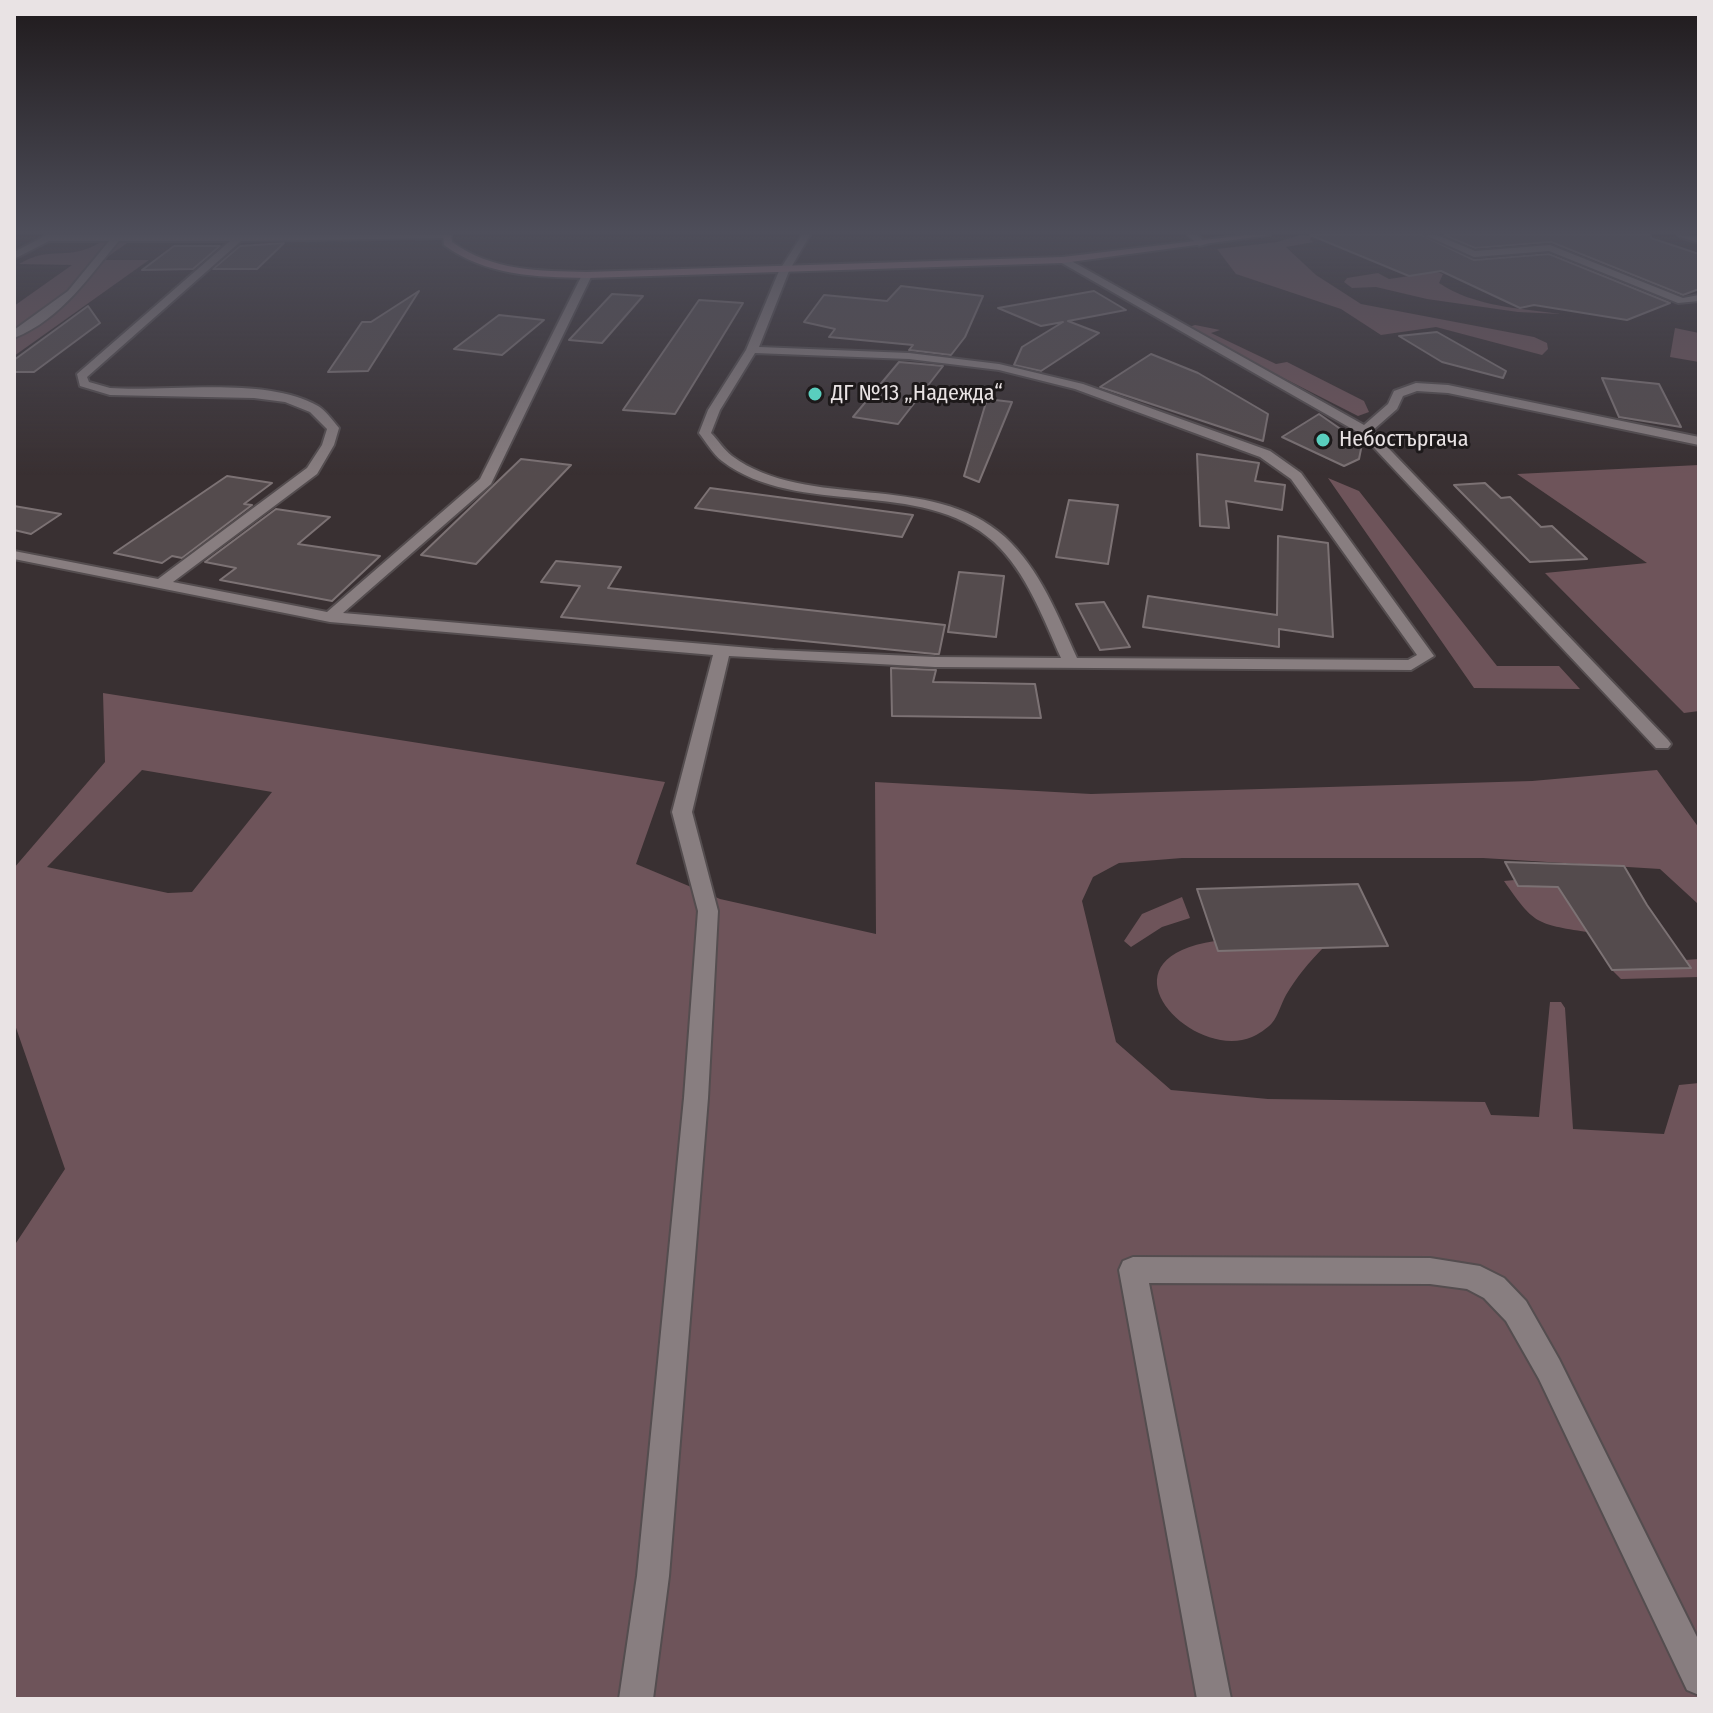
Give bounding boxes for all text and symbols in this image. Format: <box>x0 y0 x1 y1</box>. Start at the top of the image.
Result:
place label: ДГ №13 „Надежда“ <box>831 381 1003 407</box>
marker: ДГ №13 „Надежда“ <box>806 385 824 403</box>
place label: Небостъргача <box>1339 427 1468 453</box>
marker: Небостъргача <box>1314 431 1332 449</box>

